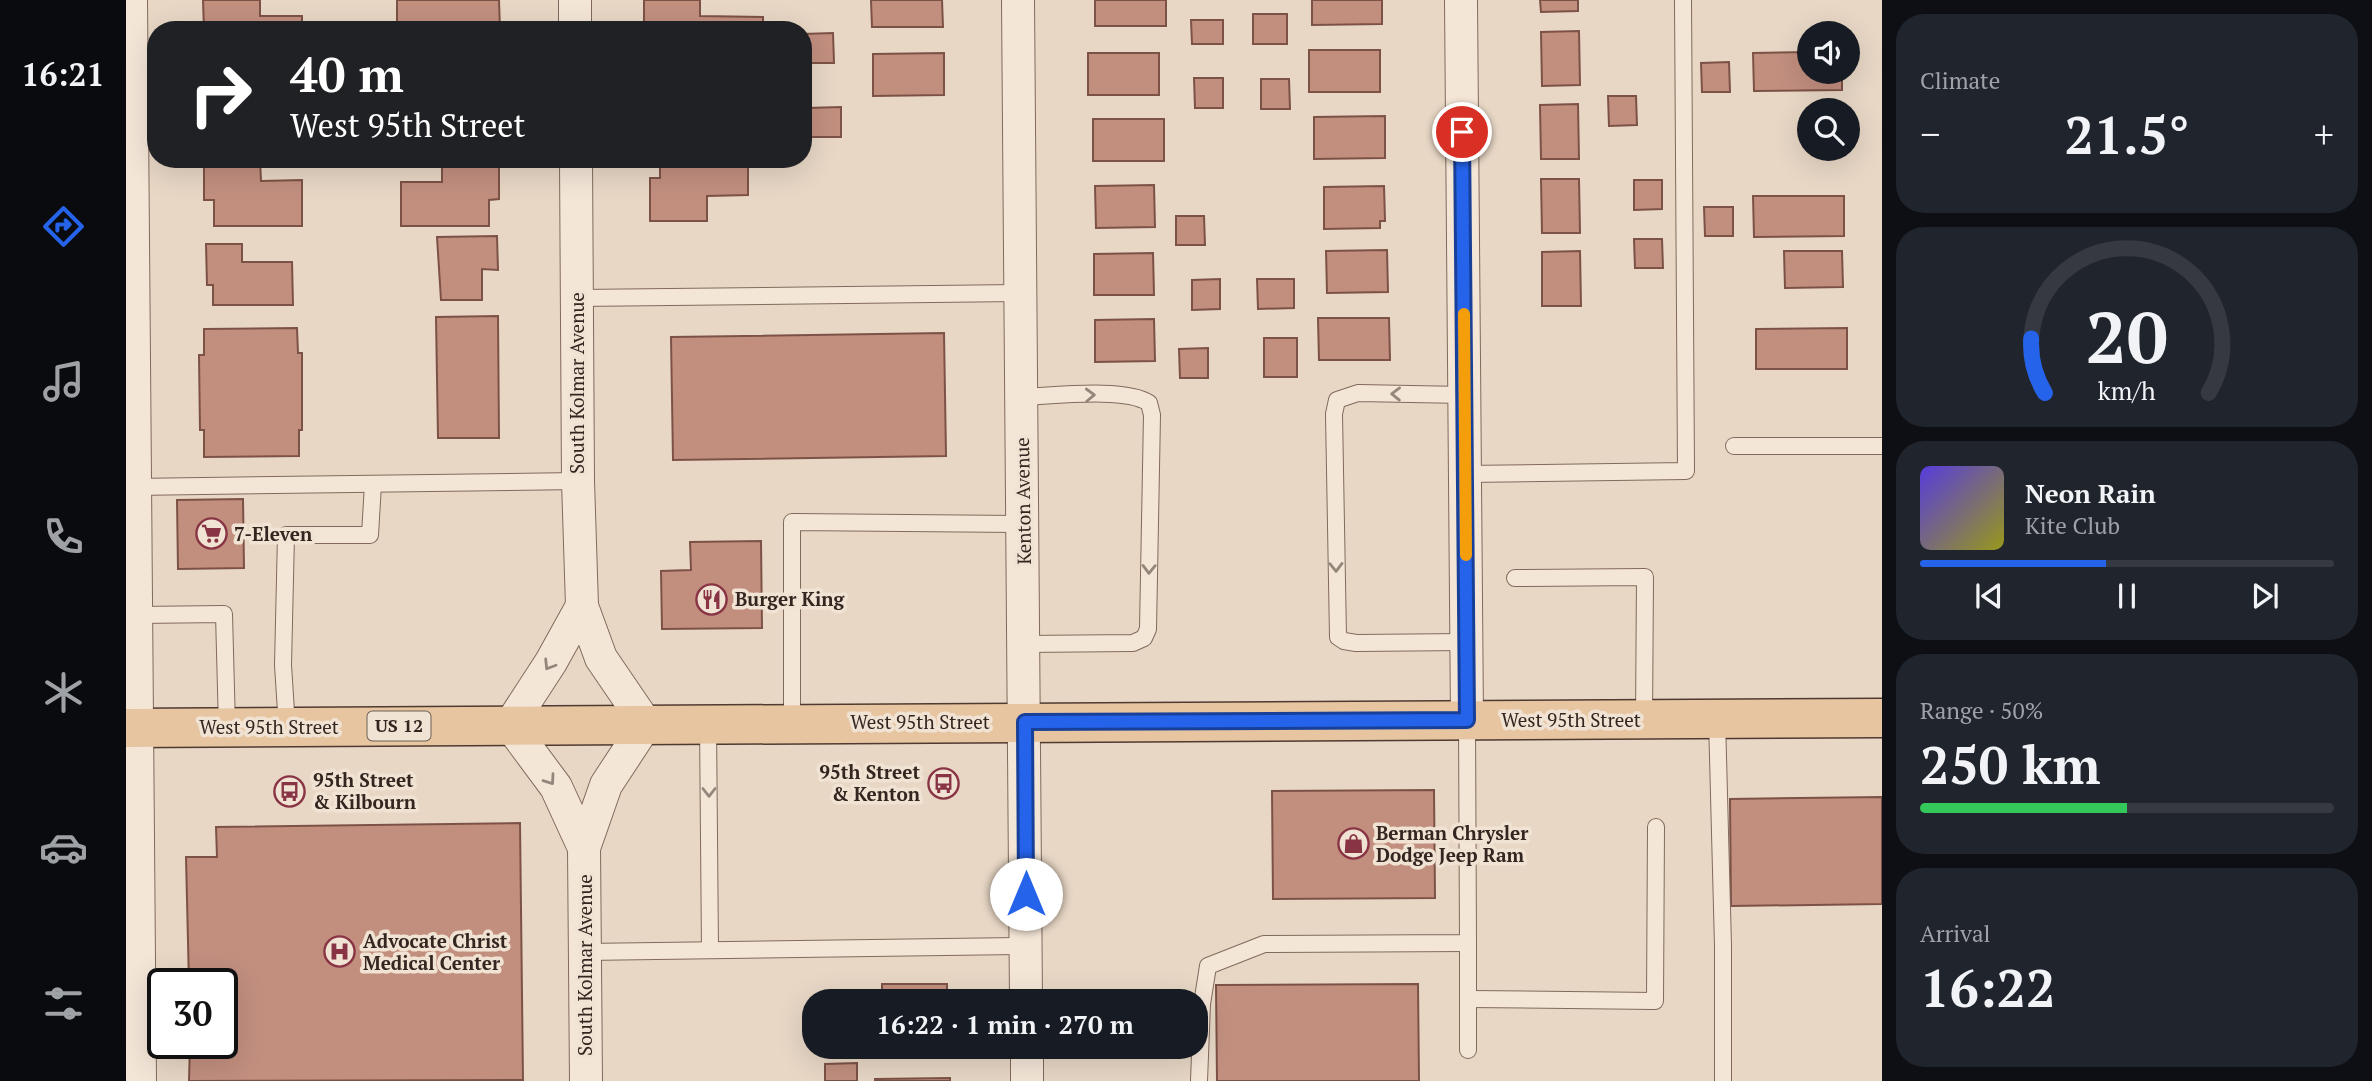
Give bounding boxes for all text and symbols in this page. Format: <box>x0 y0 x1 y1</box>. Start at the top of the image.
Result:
map controls <box>1797 21 1860 161</box>
button: sound <box>1797 21 1860 84</box>
text: 40 m <box>290 41 404 106</box>
icon: right <box>175 49 266 140</box>
text: 16:21 <box>21 53 105 95</box>
text: Climate <box>1920 65 2000 96</box>
button: search <box>1797 98 1860 161</box>
text: 21.5° <box>2064 100 2190 169</box>
pin <box>1432 102 1492 162</box>
text: West 95th Street <box>290 104 525 146</box>
text: − <box>1920 109 1940 159</box>
text: + <box>2314 109 2334 159</box>
icon: arrive <box>1443 113 1481 151</box>
icon: directions <box>39 202 88 251</box>
text: 20 <box>2086 288 2168 385</box>
street label: South Kolmar Avenue <box>564 292 589 474</box>
icon: music <box>39 357 88 406</box>
text: km/h <box>2098 374 2156 407</box>
one-way arrow <box>1391 386 1402 401</box>
one-way arrow <box>1085 388 1096 403</box>
street label: Kenton Avenue <box>1009 437 1036 565</box>
text: Neon Rain <box>2025 476 2156 510</box>
text: Kite Club <box>2025 510 2120 541</box>
icon: phone <box>39 512 88 561</box>
supermarket icon: 7-Eleven <box>194 517 228 551</box>
place label: 7-Eleven <box>234 521 313 546</box>
one-way arrow <box>1329 561 1344 572</box>
one-way arrow <box>1142 564 1157 575</box>
icon: previous <box>1970 577 2008 615</box>
icon: pause <box>2108 577 2146 615</box>
icon: next <box>2246 577 2284 615</box>
restaurant icon: Burger King <box>695 582 729 616</box>
place label: Burger King <box>735 586 846 611</box>
one-way arrow <box>544 658 557 671</box>
icon: climate <box>39 668 88 717</box>
text: Range · 50% <box>1920 695 2043 726</box>
street label: West 95th Street <box>1501 707 1641 732</box>
street label: West 95th Street <box>850 709 990 734</box>
road number: US 12 <box>368 712 430 740</box>
street label: West 95th Street <box>199 714 339 739</box>
text: 250 km <box>1920 730 2101 799</box>
place label: 95th Street & Kenton <box>819 759 921 806</box>
bus stop icon: 95th Street & Kenton <box>926 766 960 800</box>
place label: 95th Street & Kilbourn <box>313 767 417 814</box>
one-way arrow <box>542 772 554 785</box>
bus stop icon: 95th Street & Kilbourn <box>273 774 307 808</box>
one-way arrow <box>701 787 717 798</box>
place label: Berman Chrysler Dodge Jeep Ram <box>1376 820 1529 867</box>
icon: car <box>39 823 88 872</box>
shop icon: Berman Chrysler Dodge Jeep Ram <box>1336 827 1370 861</box>
position arrow <box>989 857 1063 931</box>
street label: South Kolmar Avenue <box>572 874 597 1056</box>
text: Arrival <box>1920 918 1991 949</box>
place label: Advocate Christ Medical Center <box>363 928 508 975</box>
hospital icon: Advocate Christ Medical Center <box>323 935 357 969</box>
text: 16:22 <box>1920 953 2055 1022</box>
speed limit sign: 30 <box>147 968 238 1059</box>
icon: filters <box>39 979 88 1028</box>
text: 16:22 · 1 min · 270 m <box>876 1007 1134 1041</box>

